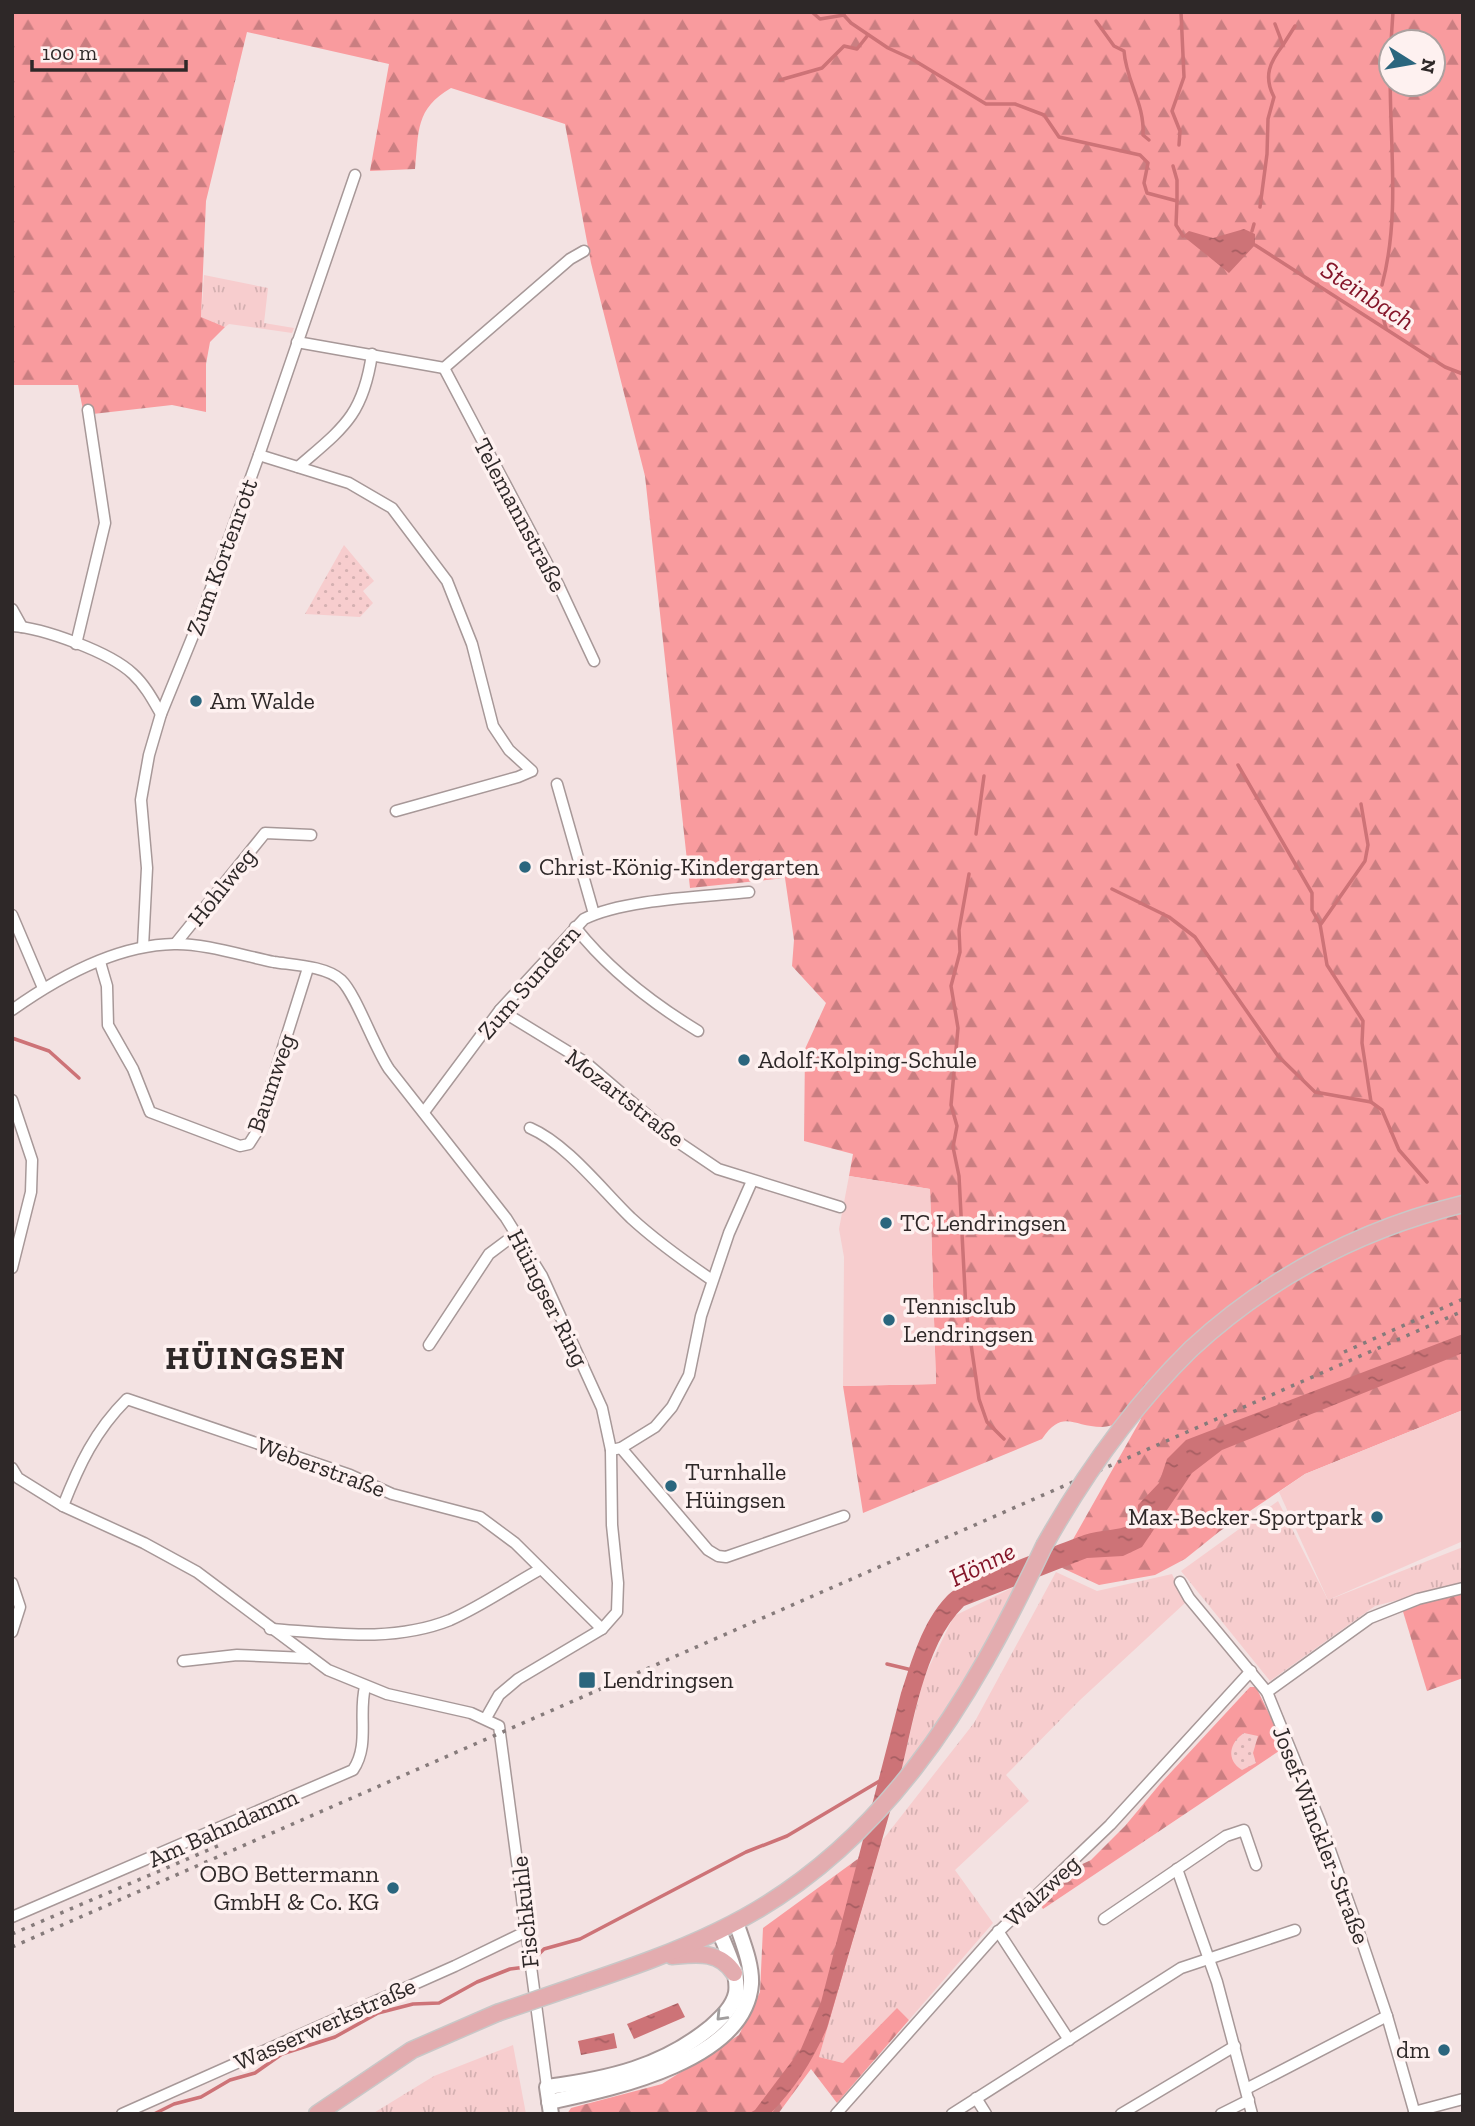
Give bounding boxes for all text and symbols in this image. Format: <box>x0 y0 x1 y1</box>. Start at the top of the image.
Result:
scale bar <box>32 28 186 72</box>
north arrow <box>1377 28 1447 98</box>
text: 100 m <box>42 40 97 65</box>
text: N <box>1416 57 1441 75</box>
water label: Steinbach <box>1315 253 1421 337</box>
street label: Telemannstraße <box>468 433 573 597</box>
street label: Zum Kortenrott <box>180 474 263 639</box>
place label: Am Walde <box>210 686 315 715</box>
marker: Am Walde <box>188 693 204 709</box>
street label: Hohlweg <box>181 842 262 932</box>
place label: Christ-König-Kindergarten <box>539 852 820 881</box>
marker: Christ-König-Kindergarten <box>517 859 533 875</box>
street label: Zum Sundern <box>471 919 586 1045</box>
street label: Baumweg <box>240 1030 301 1136</box>
street label: Mozartstraße <box>560 1042 690 1153</box>
place label: Adolf-Kolping-Schule <box>758 1045 977 1074</box>
marker: Adolf-Kolping-Schule <box>736 1052 752 1068</box>
place label: TC Lendringsen <box>900 1208 1066 1237</box>
marker: TC Lendringsen <box>878 1215 894 1231</box>
street label: Hüingser Ring <box>501 1224 595 1371</box>
place label: Tennisclub Lendringsen <box>903 1291 1034 1348</box>
marker: Tennisclub Lendringsen <box>881 1312 897 1328</box>
district label: HÜINGSEN <box>165 1339 347 1377</box>
street label: Weberstraße <box>253 1430 389 1503</box>
place label: Turnhalle Hüingsen <box>685 1457 786 1514</box>
marker: Turnhalle Hüingsen <box>663 1478 679 1494</box>
place label: Max-Becker-Sportpark <box>1128 1502 1364 1531</box>
marker: Max-Becker-Sportpark <box>1369 1509 1385 1525</box>
water label: Hönne <box>944 1534 1020 1594</box>
place label: Lendringsen <box>603 1665 734 1694</box>
marker: Lendringsen <box>577 1670 597 1690</box>
street label: Josef-Winckler-Straße <box>1267 1722 1376 1948</box>
street label: Am Bahndamm <box>143 1781 303 1874</box>
street label: Walzweg <box>998 1848 1086 1933</box>
street label: Fischkuhle <box>504 1855 545 1969</box>
place label: OBO Bettermann GmbH & Co. KG <box>200 1859 379 1916</box>
marker: OBO Bettermann GmbH & Co. KG <box>385 1880 401 1896</box>
street label: Wasserwerkstraße <box>230 1971 420 2076</box>
one-way arrow <box>717 2008 730 2021</box>
place label: dm <box>1396 2035 1430 2064</box>
marker: dm <box>1436 2042 1452 2058</box>

